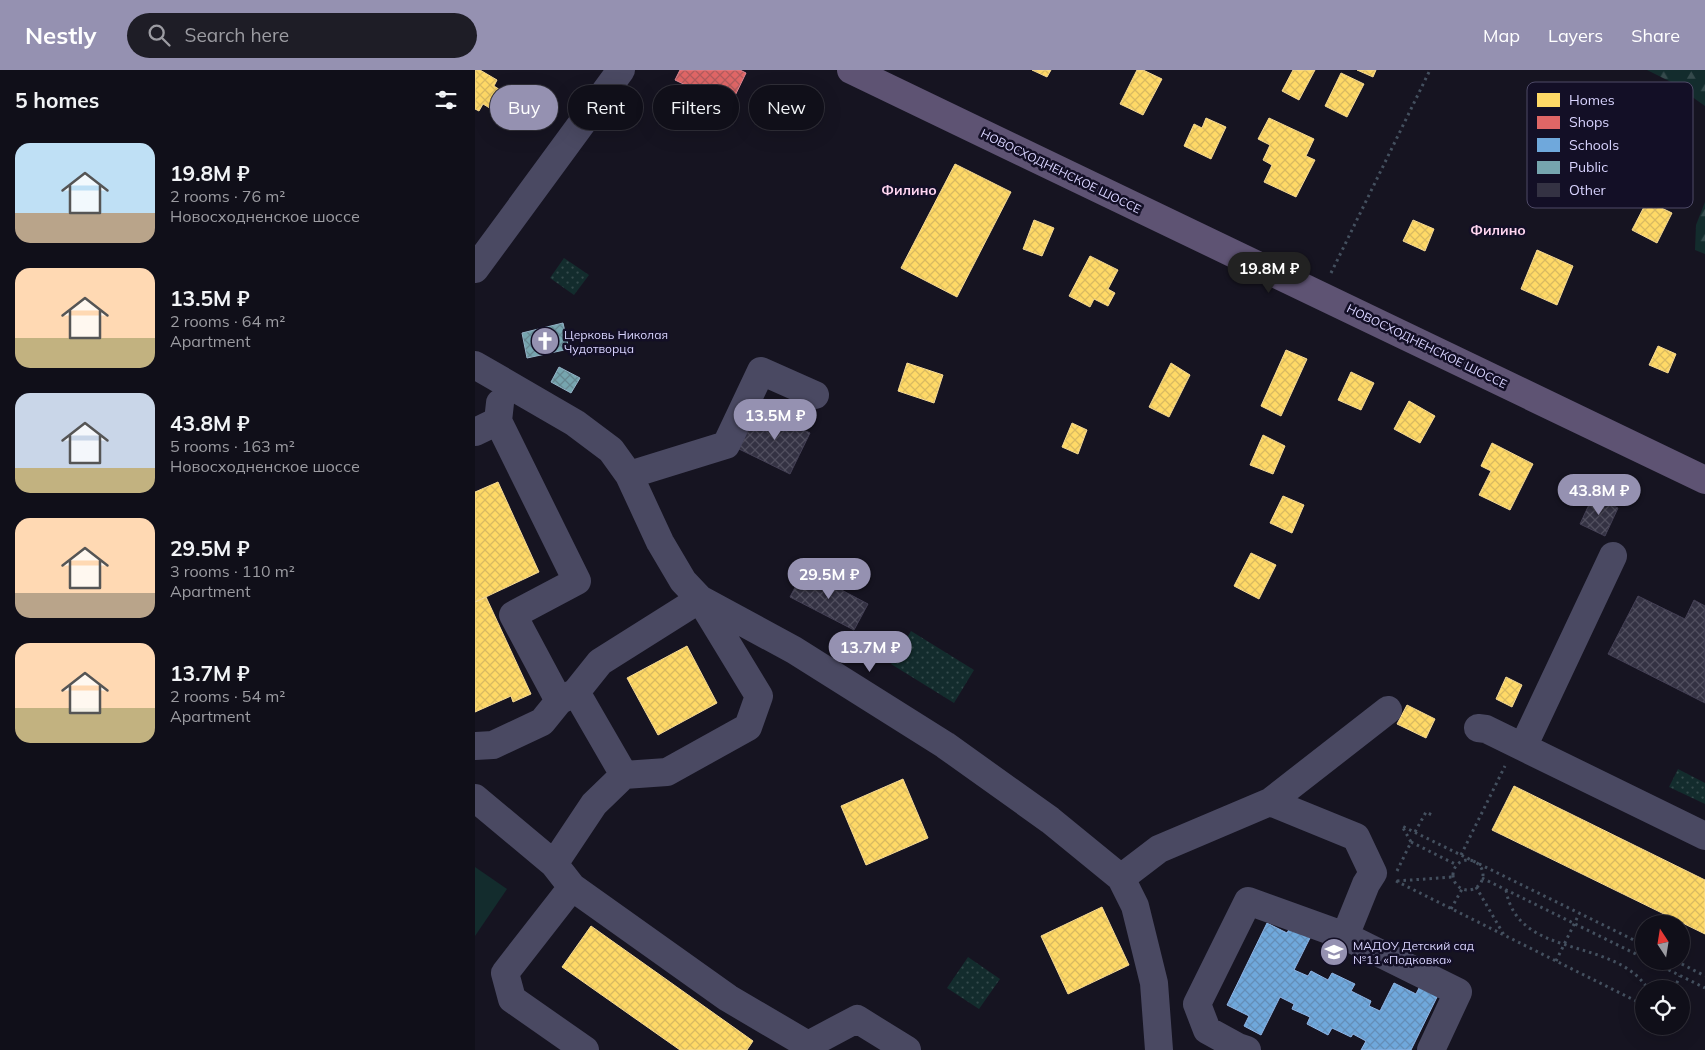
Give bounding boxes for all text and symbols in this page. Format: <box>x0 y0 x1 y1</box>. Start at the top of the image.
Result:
search box <box>127 13 477 58</box>
text: Nestly <box>25 20 97 50</box>
icon: search <box>145 21 173 49</box>
text: Search here <box>185 23 289 47</box>
text: Map <box>1483 24 1520 47</box>
text: Layers <box>1548 24 1603 47</box>
text: Share <box>1631 24 1680 47</box>
legend <box>1527 82 1693 208</box>
chip: Buy <box>490 85 558 130</box>
chip: Rent <box>568 85 643 130</box>
chip: Filters <box>653 85 739 130</box>
chip: New <box>749 85 824 130</box>
icon: filters <box>432 86 460 114</box>
text: 5 homes <box>15 87 99 113</box>
text: Homes <box>1569 91 1615 109</box>
text: Shops <box>1569 113 1609 131</box>
street label: НОВОСХОДНЕНСКОЕ ШОССЕ <box>978 126 1144 216</box>
text: Schools <box>1569 136 1619 154</box>
text: Public <box>1569 158 1608 176</box>
text: 19.8M ₽ <box>170 160 250 186</box>
icon: home <box>55 163 115 223</box>
district label: Филино <box>881 181 937 199</box>
text: Other <box>1569 181 1607 199</box>
text: 2 rooms · 76 m² <box>170 186 285 206</box>
text: Новосходненское шоссе <box>170 206 360 226</box>
district label: Филино <box>1470 221 1526 239</box>
pin: 19.8M ₽ <box>1223 252 1315 294</box>
text: 19.8M ₽ <box>1239 258 1299 278</box>
text: 13.5M ₽ <box>170 285 250 311</box>
icon: home <box>55 288 115 348</box>
street label: НОВОСХОДНЕНСКОЕ ШОССЕ <box>1344 301 1510 391</box>
text: 2 rooms · 64 m² <box>170 311 285 331</box>
church icon: Церковь Николая Чудотворца <box>530 326 560 356</box>
place label: Церковь Николая Чудотворца <box>564 327 668 356</box>
text: Apartment <box>170 331 251 351</box>
pin: 13.5M ₽ <box>729 398 821 441</box>
text: 13.5M ₽ <box>745 405 805 425</box>
text: 43.8M ₽ <box>170 410 250 436</box>
icon: home <box>55 413 115 473</box>
text: 5 rooms · 163 m² <box>170 436 295 456</box>
text: Новосходненское шоссе <box>170 456 360 476</box>
pin: 43.8M ₽ <box>1553 474 1645 516</box>
text: 43.8M ₽ <box>1569 480 1629 500</box>
text: 29.5M ₽ <box>170 535 250 561</box>
icon: home <box>55 538 115 598</box>
pin: 29.5M ₽ <box>783 558 875 600</box>
text: 3 rooms · 110 m² <box>170 561 295 581</box>
text: 29.5M ₽ <box>799 564 859 584</box>
text: Apartment <box>170 581 251 601</box>
pin: 13.7M ₽ <box>824 630 916 673</box>
text: 13.7M ₽ <box>840 637 900 657</box>
text: 13.7M ₽ <box>170 660 250 686</box>
icon: home <box>55 663 115 723</box>
text: 2 rooms · 54 m² <box>170 686 285 706</box>
text: Apartment <box>170 706 251 726</box>
north arrow <box>1635 915 1690 970</box>
map controls <box>1635 915 1690 1035</box>
school or university icon: МАДОУ Детский сад №11 «Подковка» <box>1319 937 1349 967</box>
place label: МАДОУ Детский сад №11 «Подковка» <box>1353 938 1474 967</box>
button: locate <box>1635 980 1690 1035</box>

